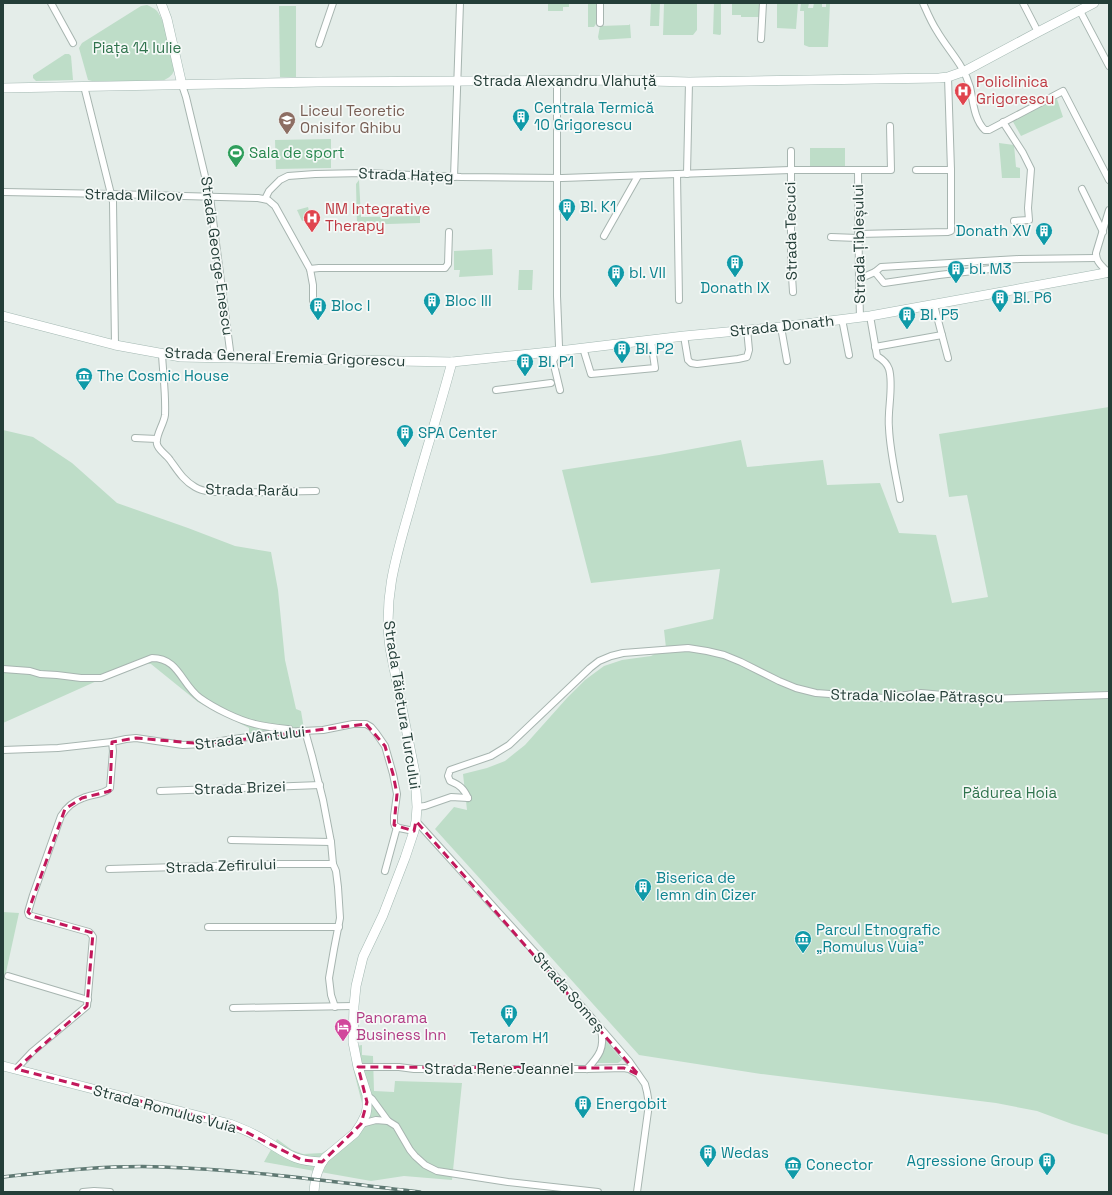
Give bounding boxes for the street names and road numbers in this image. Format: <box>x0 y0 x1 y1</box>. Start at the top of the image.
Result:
street label: Strada Alexandru Vlahuță <box>473 71 657 90</box>
street label: Strada Hațeg <box>358 163 454 186</box>
street label: Strada George Enescu <box>197 175 238 337</box>
street label: Strada Tecuci <box>780 182 801 281</box>
street label: Strada Milcov <box>85 184 183 205</box>
street label: Strada Țibleșului <box>848 184 869 304</box>
street label: Strada Donath <box>729 311 835 340</box>
street label: Strada General Eremia Grigorescu <box>164 343 406 370</box>
street label: Strada Rarău <box>205 479 299 500</box>
street label: Strada Tăietura Turcului <box>380 619 425 791</box>
street label: Strada Nicolae Pătrașcu <box>831 684 1004 707</box>
street label: Strada Vântului <box>194 721 306 754</box>
street label: Strada Brizei <box>194 776 286 799</box>
street label: Strada Zefirului <box>165 854 276 877</box>
street label: Strada Someș <box>529 948 609 1036</box>
street label: Strada Rene Jeannel <box>424 1059 574 1078</box>
street label: Strada Romulus Vuia <box>91 1080 239 1137</box>

